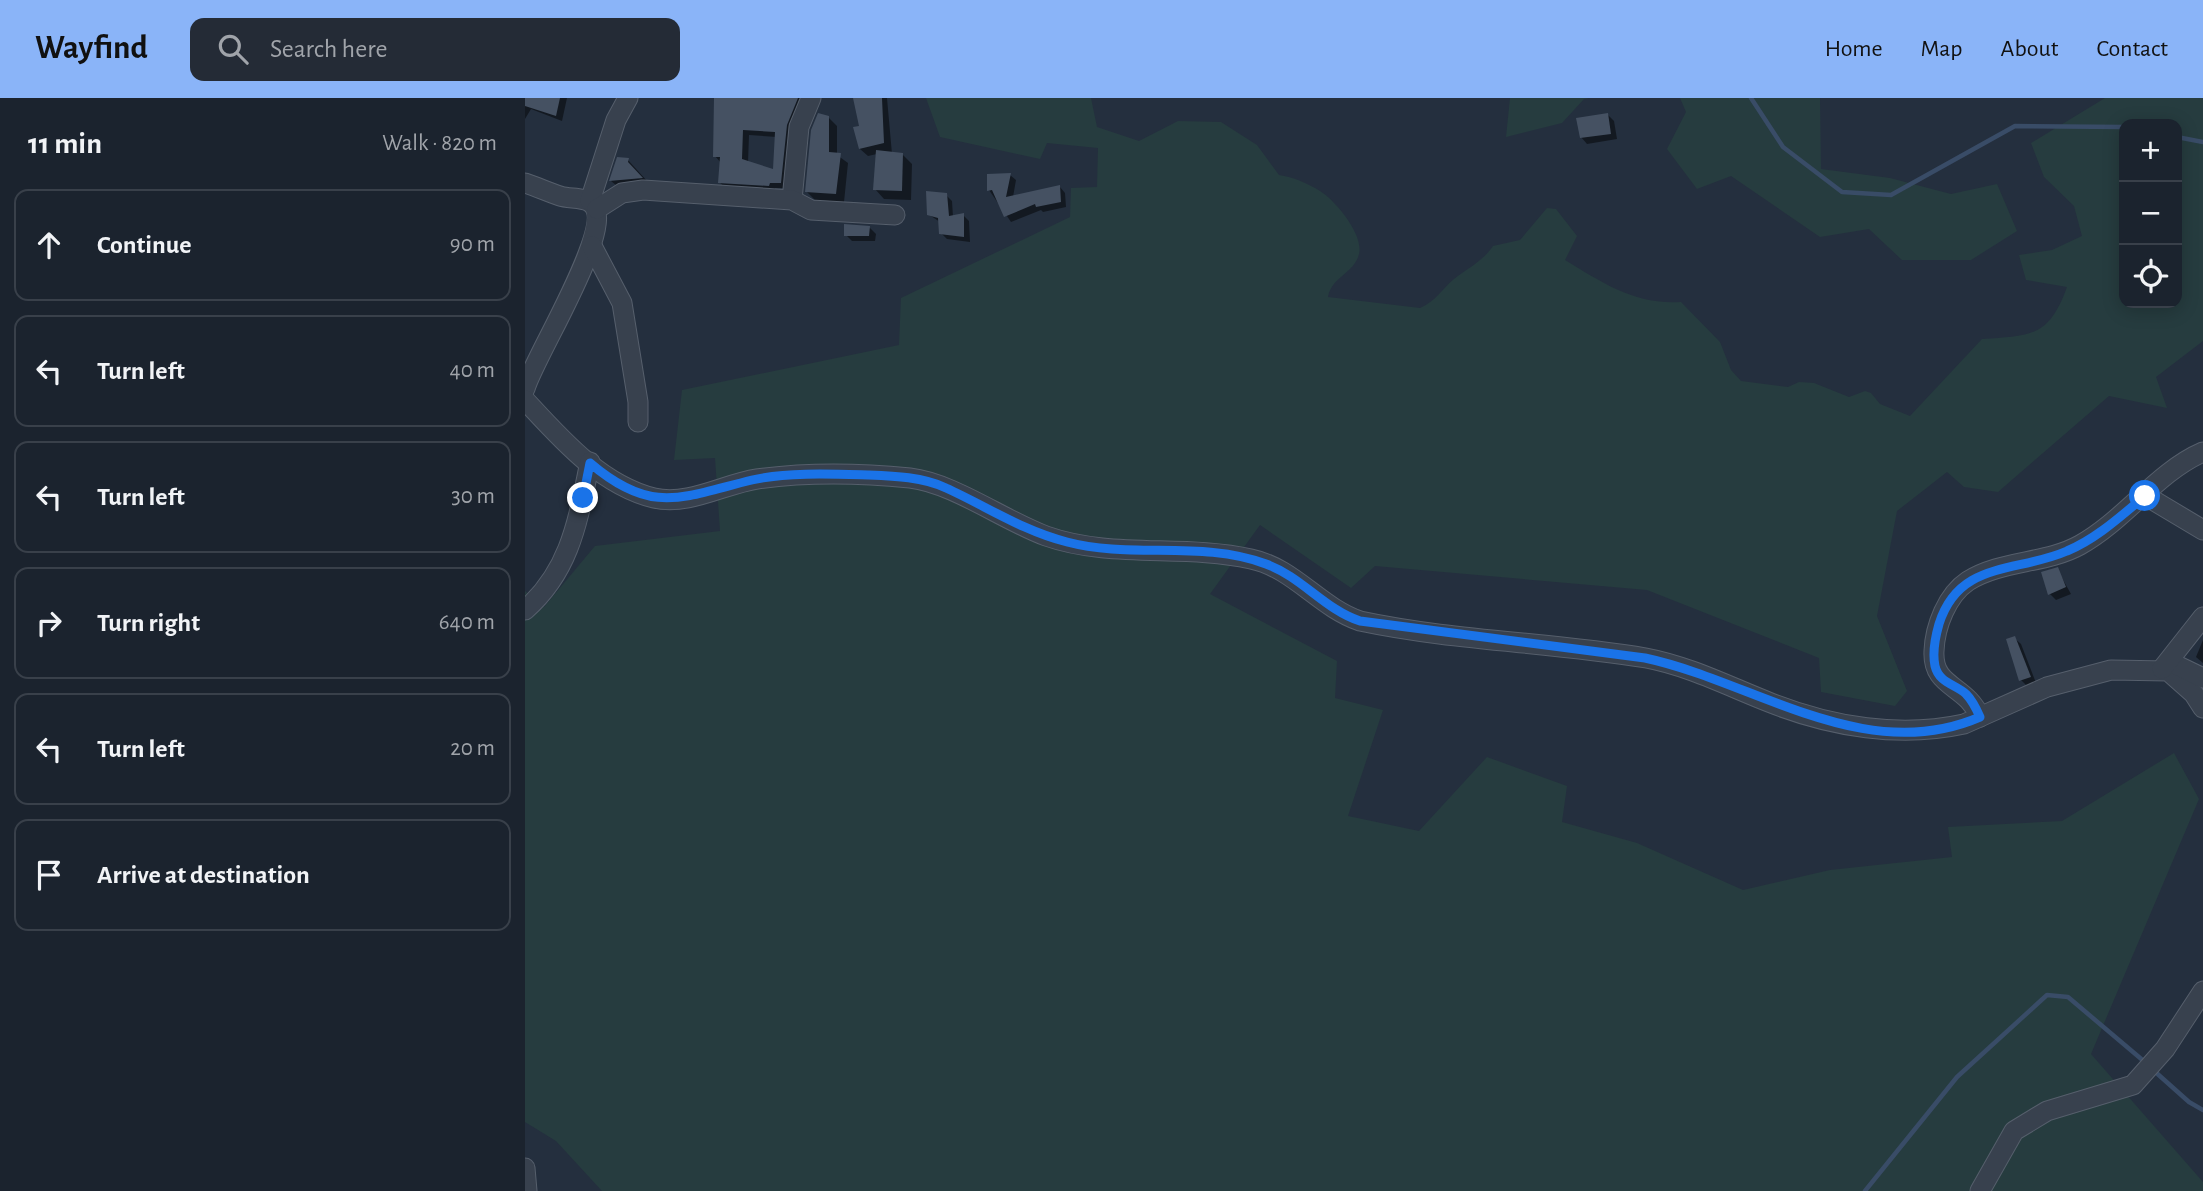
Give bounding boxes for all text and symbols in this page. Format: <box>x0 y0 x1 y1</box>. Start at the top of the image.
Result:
search box <box>190 18 680 81</box>
icon: search <box>214 30 252 68</box>
text: Wayfind <box>35 32 148 65</box>
text: Search here <box>270 36 387 62</box>
text: Home <box>1825 37 1883 61</box>
text: Map <box>1921 37 1963 61</box>
text: About <box>2001 37 2058 61</box>
text: Contact <box>2096 37 2168 61</box>
map controls <box>2119 119 2182 308</box>
button: + <box>2119 119 2182 182</box>
text: 11 min <box>28 129 102 159</box>
text: Walk · 820 m <box>382 132 497 155</box>
button: − <box>2119 182 2182 245</box>
icon: ahead <box>30 226 68 264</box>
text: Continue <box>97 232 192 258</box>
text: 90 m <box>450 233 495 256</box>
button: locate <box>2119 245 2182 308</box>
icon: left <box>30 352 68 390</box>
text: Turn left <box>97 358 185 384</box>
text: 40 m <box>450 359 495 382</box>
icon: left <box>30 478 68 516</box>
route start <box>2129 480 2160 511</box>
route end <box>567 482 598 513</box>
text: Turn left <box>97 484 185 510</box>
text: 30 m <box>451 485 495 508</box>
icon: right <box>30 604 68 642</box>
text: Turn right <box>97 610 200 636</box>
text: 640 m <box>439 611 495 634</box>
icon: left <box>30 730 68 768</box>
text: Turn left <box>97 736 185 762</box>
text: 20 m <box>450 737 495 760</box>
icon: arrive <box>30 856 68 894</box>
text: Arrive at destination <box>97 862 310 888</box>

